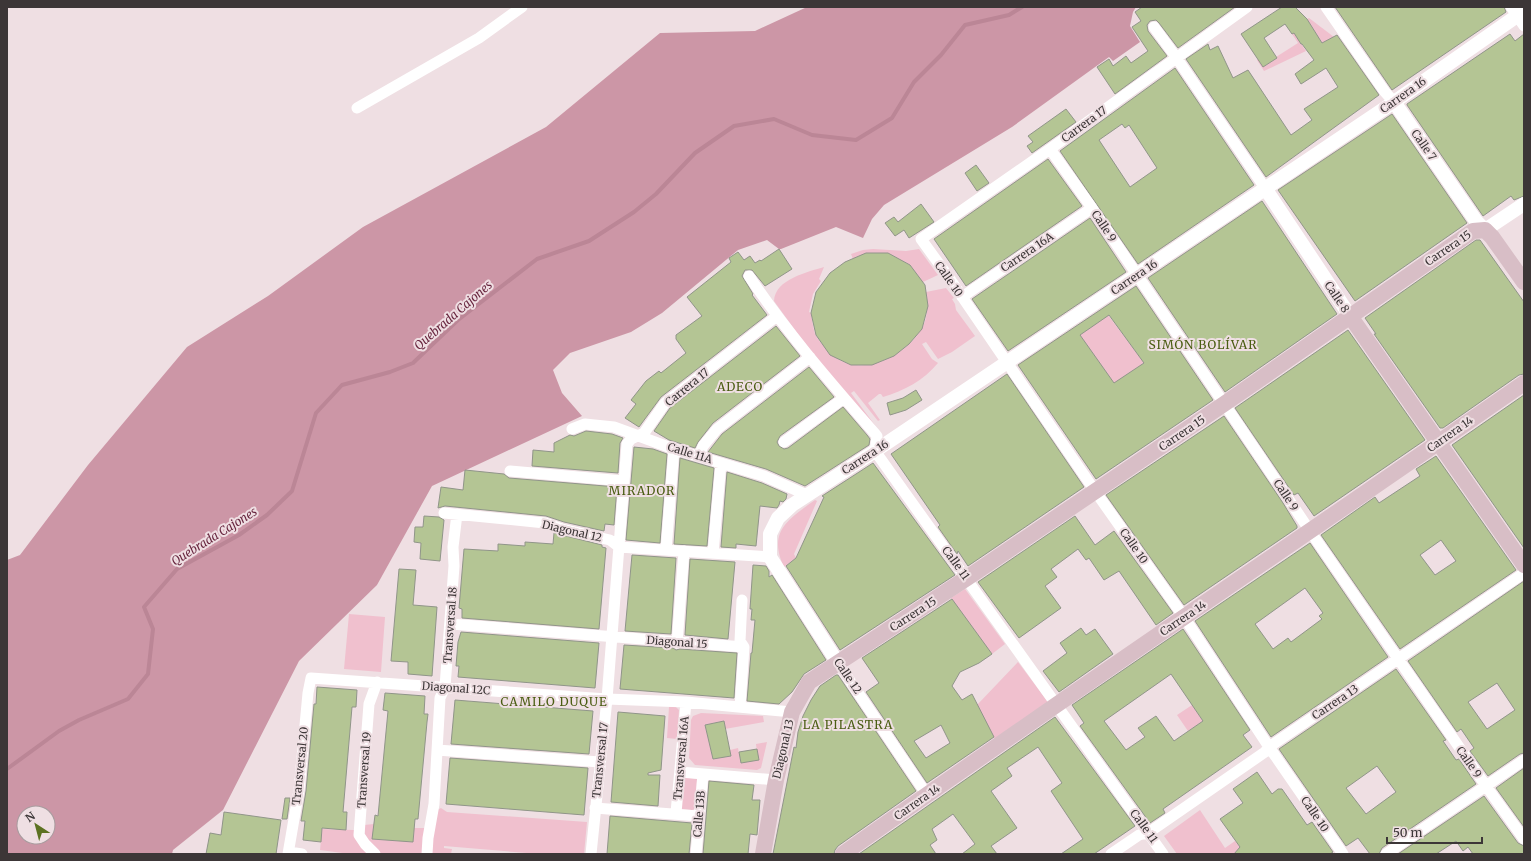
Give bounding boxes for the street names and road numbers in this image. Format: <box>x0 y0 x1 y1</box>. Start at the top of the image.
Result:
street label: Carrera 16 <box>1377 74 1429 116</box>
street label: Carrera 17 <box>1059 103 1109 145</box>
street label: Calle 7 <box>1408 127 1440 163</box>
street label: Calle 9 <box>1088 208 1120 245</box>
street label: Carrera 15 <box>1422 227 1474 269</box>
street label: Carrera 16A <box>998 229 1056 275</box>
street label: Carrera 16 <box>1108 256 1160 298</box>
street label: Calle 10 <box>932 259 966 299</box>
street label: Calle 8 <box>1321 279 1353 316</box>
street label: Carrera 17 <box>662 365 712 409</box>
street label: Carrera 15 <box>1156 412 1208 454</box>
street label: Carrera 14 <box>1424 413 1476 455</box>
street label: Carrera 16 <box>839 436 891 477</box>
street label: Calle 11A <box>666 440 714 466</box>
street label: Calle 9 <box>1270 477 1302 514</box>
street label: Diagonal 12 <box>541 517 603 545</box>
street label: Calle 10 <box>1117 526 1151 566</box>
street label: Calle 11 <box>939 544 973 582</box>
street label: Transversal 18 <box>440 586 460 664</box>
street label: Carrera 15 <box>887 594 939 634</box>
street label: Carrera 14 <box>1157 597 1209 639</box>
street label: Diagonal 15 <box>646 633 708 651</box>
street label: Calle 12 <box>831 656 865 696</box>
street label: Diagonal 12C <box>421 679 491 697</box>
street label: Carrera 13 <box>1309 681 1361 723</box>
street label: Transversal 16A <box>670 715 692 801</box>
street label: Diagonal 13 <box>769 718 797 780</box>
street label: Transversal 17 <box>589 722 611 798</box>
street label: Transversal 20 <box>289 726 311 806</box>
street label: Transversal 19 <box>354 731 374 809</box>
street label: Calle 9 <box>1453 744 1485 781</box>
street label: Carrera 14 <box>891 781 943 823</box>
street label: Calle 13B <box>690 790 708 838</box>
street label: Calle 10 <box>1298 794 1332 834</box>
street label: Calle 11 <box>1127 807 1161 845</box>

